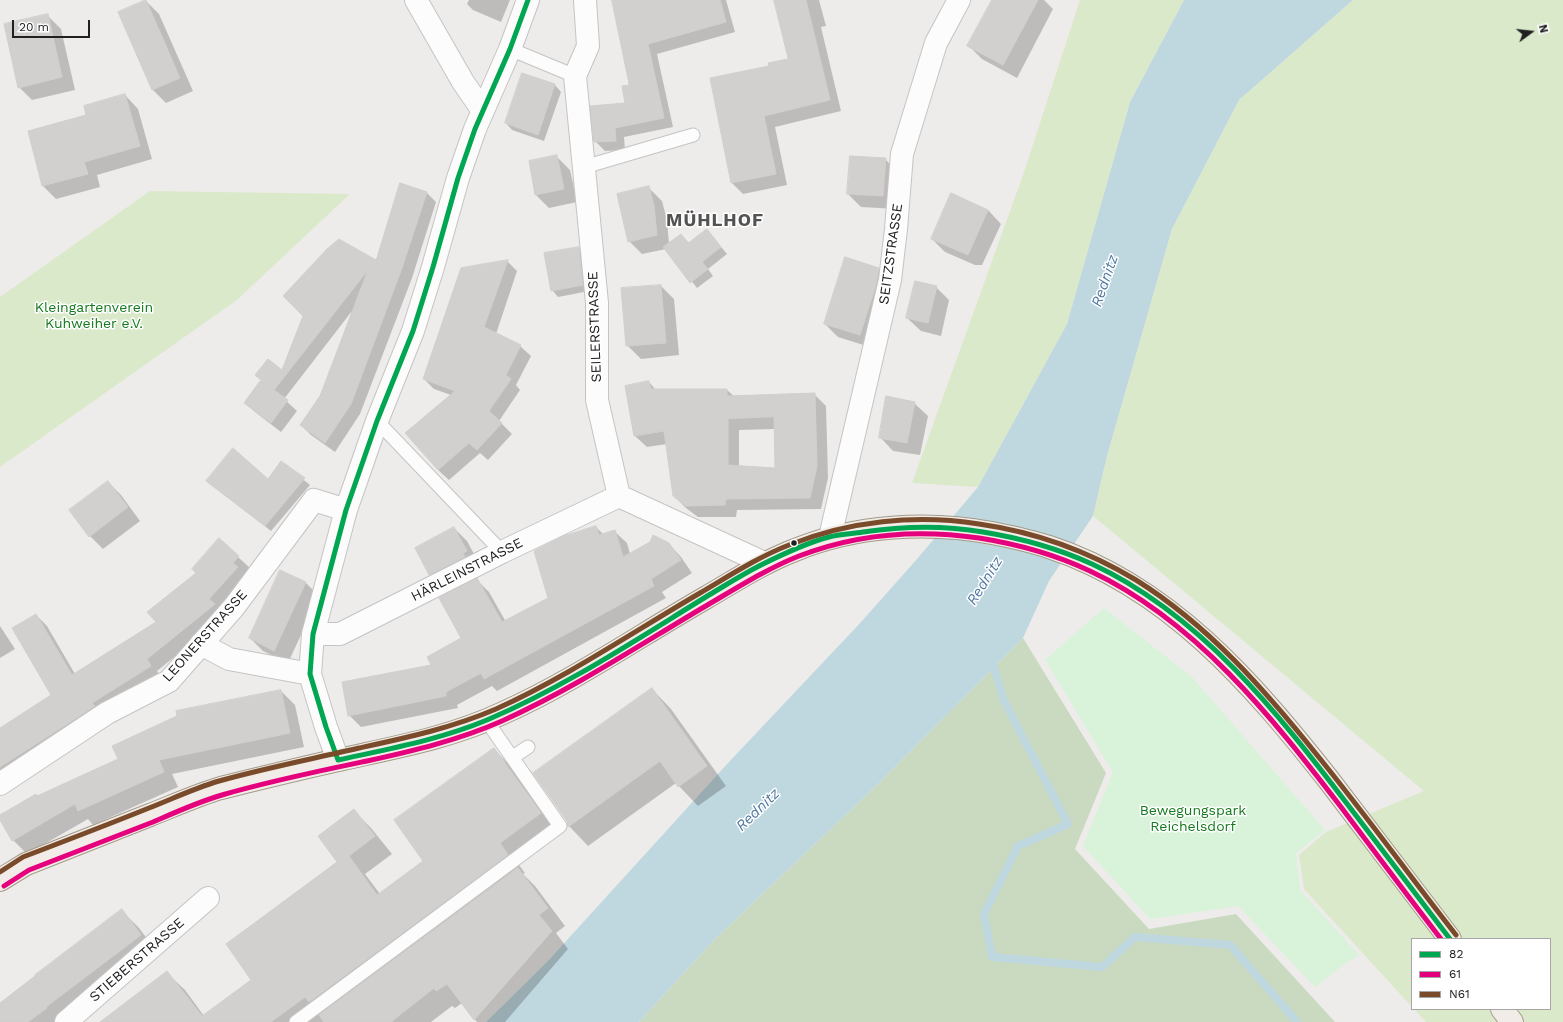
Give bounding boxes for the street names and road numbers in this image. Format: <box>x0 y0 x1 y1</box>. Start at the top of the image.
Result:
street label: SEITZSTRASSE <box>876 202 906 306</box>
street label: SEILERSTRASSE <box>585 271 605 383</box>
street label: HÄRLEINSTRASSE <box>408 535 526 605</box>
street label: LEONERSTRASSE <box>159 586 251 686</box>
street label: STIEBERSTRASSE <box>86 914 188 1006</box>

